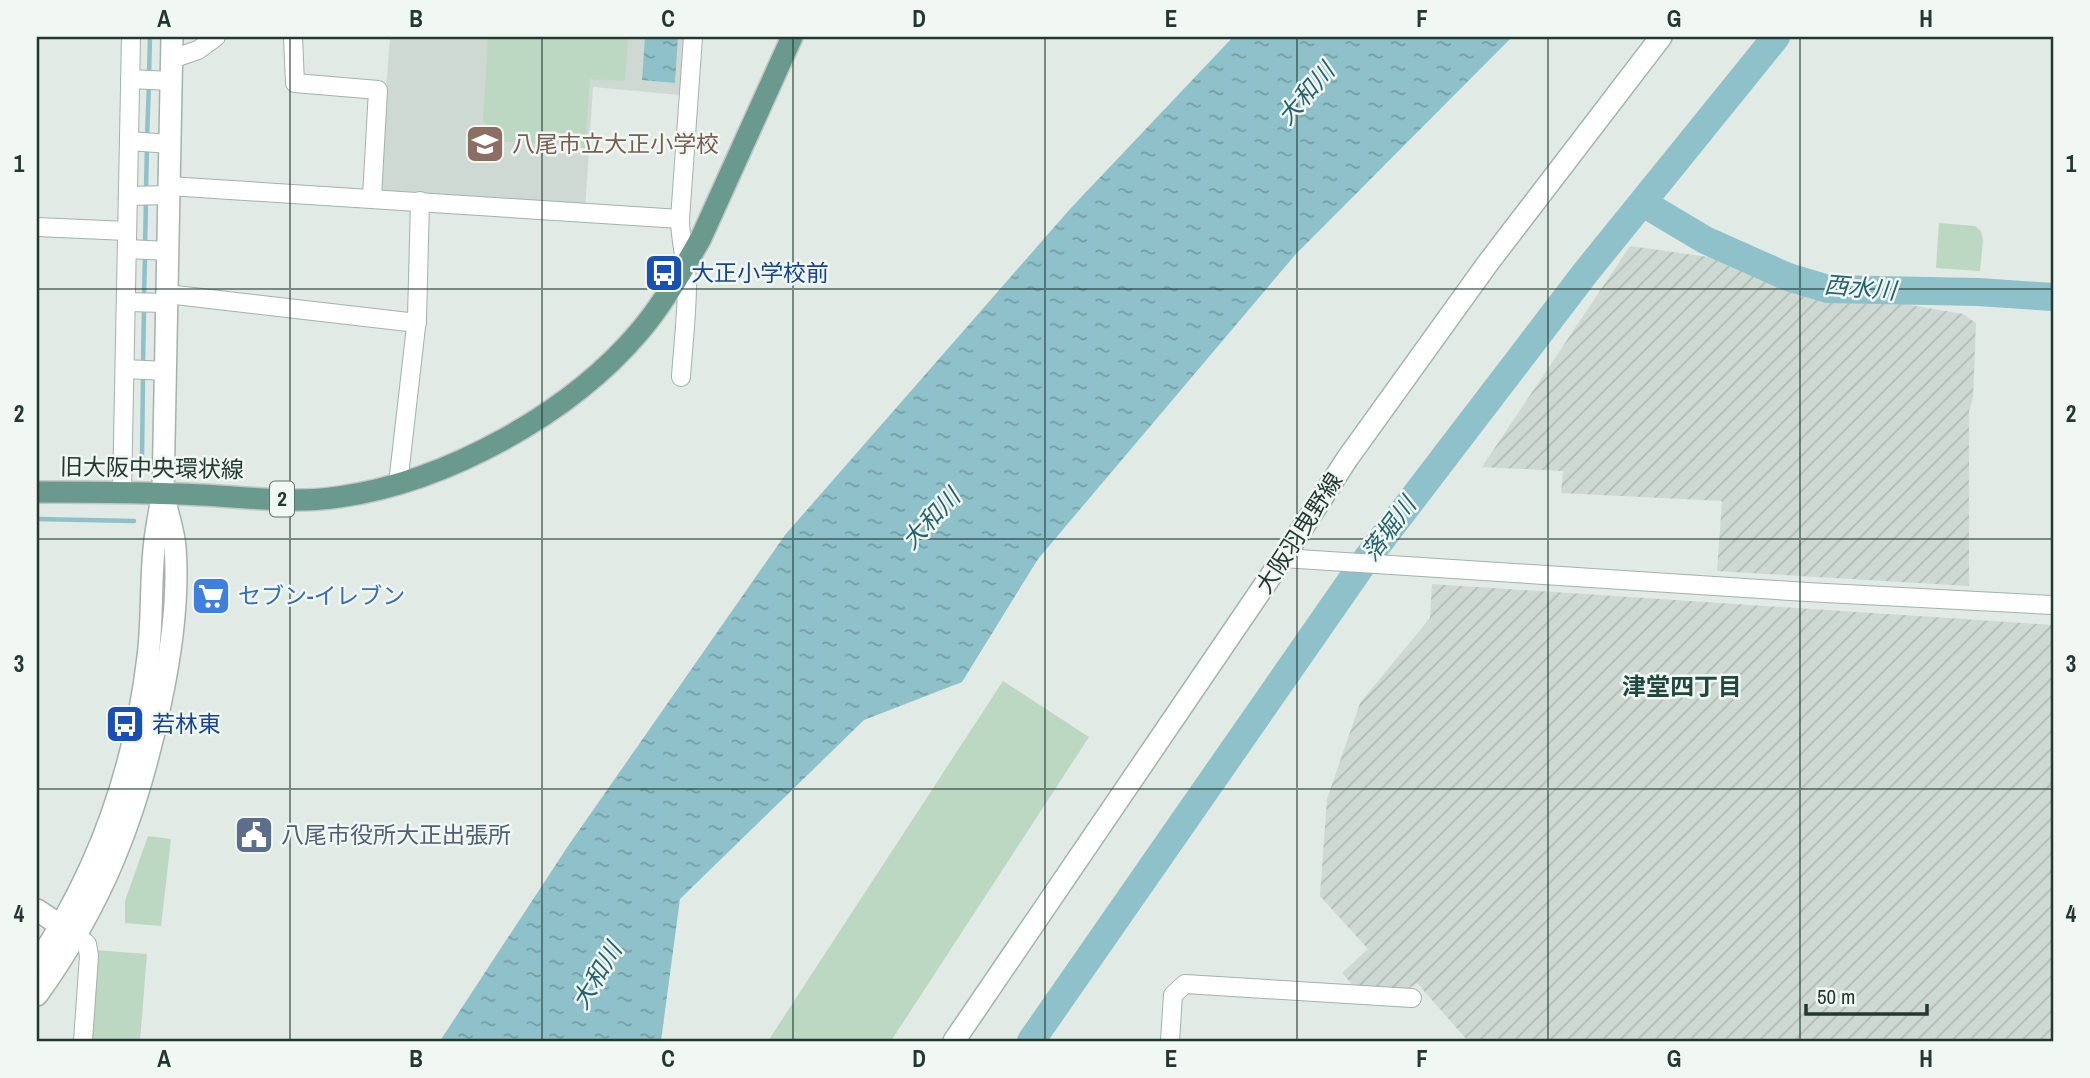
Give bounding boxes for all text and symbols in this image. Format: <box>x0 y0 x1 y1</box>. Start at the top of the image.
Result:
text: A <box>157 3 171 34</box>
text: B <box>409 3 423 34</box>
text: C <box>661 3 675 34</box>
text: D <box>912 3 926 34</box>
text: E <box>1165 3 1177 34</box>
text: F <box>1416 3 1428 34</box>
text: G <box>1667 3 1681 34</box>
text: H <box>1919 3 1933 34</box>
water label: 大和川 <box>1270 53 1343 131</box>
school or university icon: 八尾市立大正小学校 <box>464 123 506 165</box>
place label: 八尾市立大正小学校 <box>512 128 719 159</box>
text: 1 <box>14 148 25 179</box>
text: 1 <box>2066 148 2077 179</box>
bus stop icon: 大正小学校前 <box>643 252 685 294</box>
place label: 大正小学校前 <box>691 257 829 288</box>
water label: 西水川 <box>1823 268 1900 306</box>
text: 2 <box>14 398 24 429</box>
text: 2 <box>2066 398 2076 429</box>
street label: 旧大阪中央環状線 <box>60 450 244 485</box>
street label: 大阪羽曳野線 <box>1248 466 1349 599</box>
water label: 大和川 <box>894 479 969 556</box>
road number: 2 <box>270 482 294 516</box>
water label: 落堀川 <box>1354 488 1424 567</box>
supermarket icon: セブン-イレブン <box>190 575 232 617</box>
place label: セブン-イレブン <box>238 580 405 611</box>
text: 3 <box>14 648 24 679</box>
text: 3 <box>2066 648 2076 679</box>
district label: 津堂四丁目 <box>1622 670 1742 702</box>
bus stop icon: 若林東 <box>104 703 146 745</box>
place label: 若林東 <box>152 708 221 739</box>
public building icon: 八尾市役所大正出張所 <box>233 814 275 856</box>
place label: 八尾市役所大正出張所 <box>281 819 511 850</box>
text: 4 <box>14 898 25 929</box>
text: 4 <box>2066 898 2077 929</box>
water label: 大和川 <box>564 934 630 1015</box>
scale bar <box>1806 973 1927 1017</box>
text: 50 m <box>1817 982 1855 1011</box>
text: A <box>157 1043 171 1074</box>
text: B <box>409 1043 423 1074</box>
text: C <box>661 1043 675 1074</box>
text: D <box>912 1043 926 1074</box>
text: E <box>1165 1043 1177 1074</box>
text: F <box>1416 1043 1428 1074</box>
text: G <box>1667 1043 1681 1074</box>
text: H <box>1919 1043 1933 1074</box>

